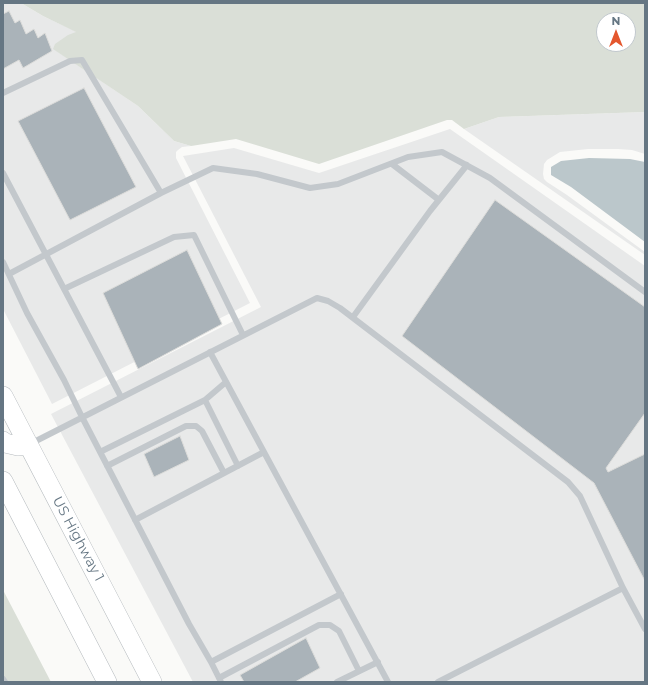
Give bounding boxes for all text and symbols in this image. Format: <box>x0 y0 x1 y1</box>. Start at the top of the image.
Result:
north arrow <box>596 12 636 52</box>
text: N <box>612 14 620 28</box>
street label: US Highway 1 <box>49 494 107 584</box>

